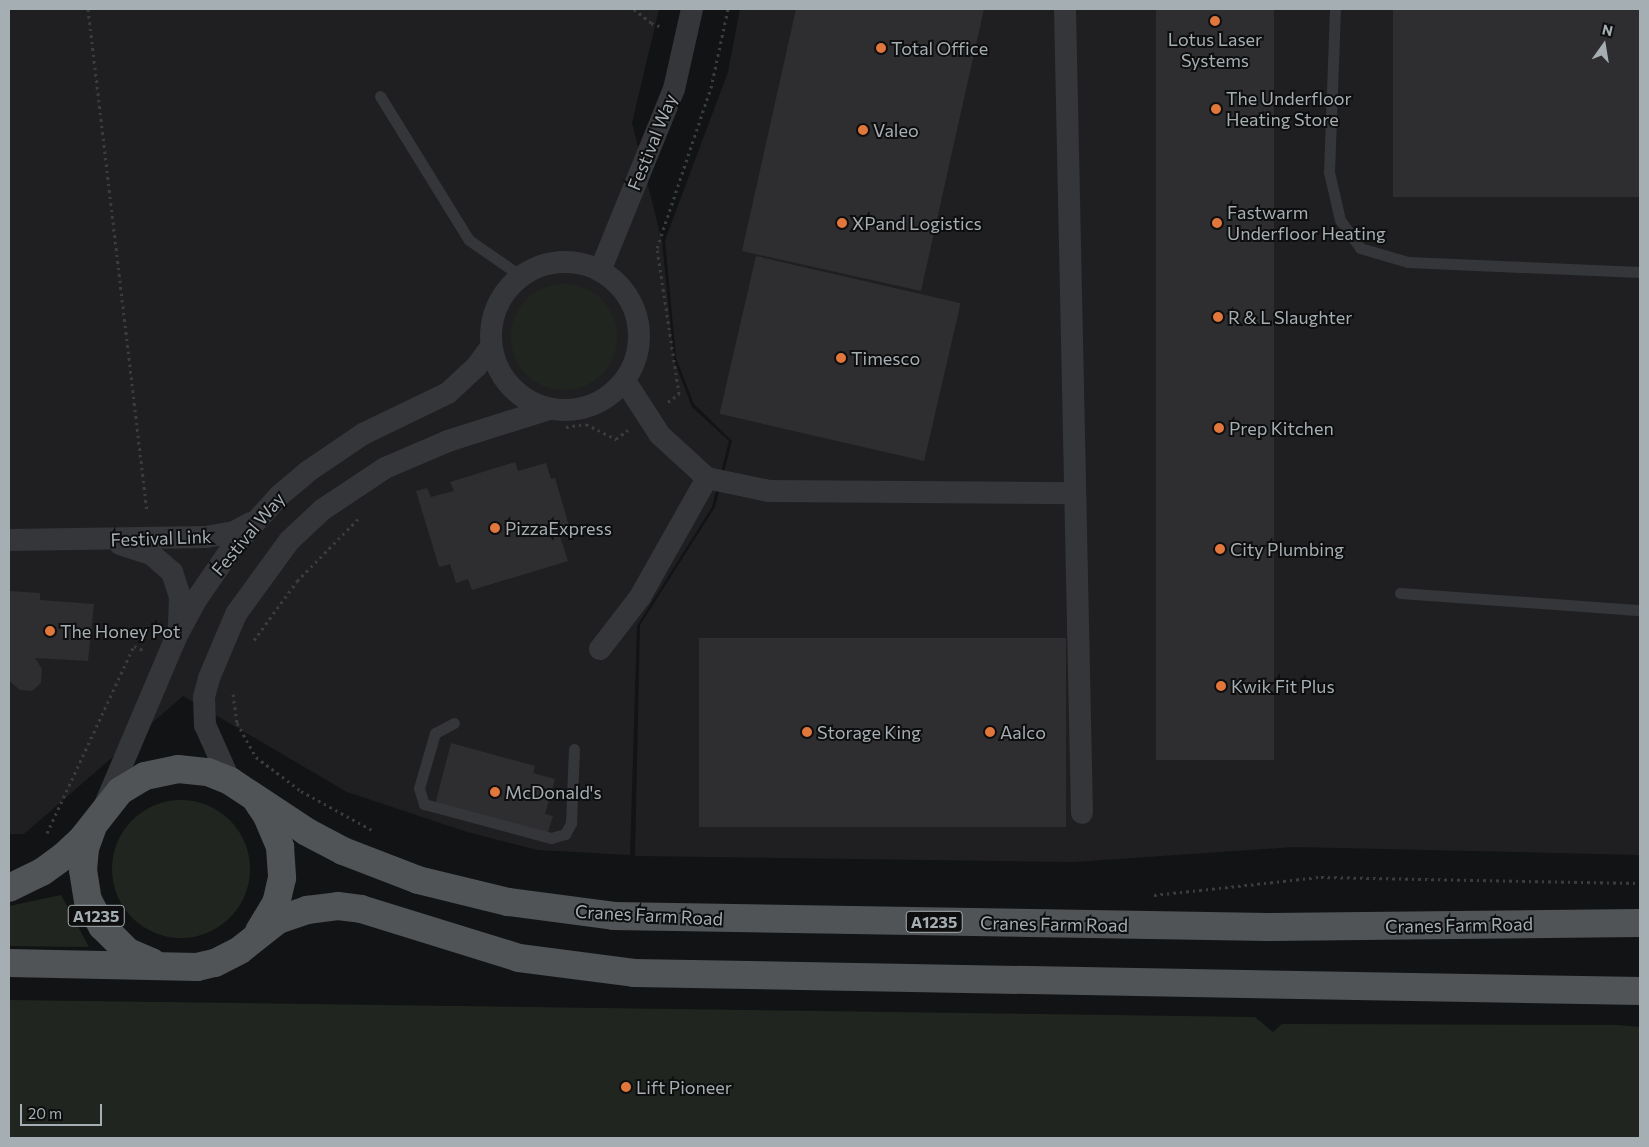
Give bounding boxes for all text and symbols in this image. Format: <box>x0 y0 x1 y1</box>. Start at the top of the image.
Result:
marker: Lotus Laser Systems <box>1209 15 1221 27</box>
north arrow <box>1579 20 1629 70</box>
text: N <box>1600 20 1615 39</box>
place label: Lotus Laser Systems <box>1168 29 1262 72</box>
place label: Total Office <box>891 37 988 59</box>
marker: Total Office <box>875 42 887 54</box>
place label: The Underfloor Heating Store <box>1226 88 1352 130</box>
street label: Festival Way <box>623 91 681 193</box>
marker: The Underfloor Heating Store <box>1210 103 1222 115</box>
place label: Valeo <box>873 119 919 141</box>
marker: Valeo <box>857 124 869 136</box>
place label: Fastwarm Underfloor Heating <box>1227 202 1386 244</box>
place label: XPand Logistics <box>852 212 982 234</box>
marker: XPand Logistics <box>836 217 848 229</box>
marker: Fastwarm Underfloor Heating <box>1211 217 1223 229</box>
place label: R & L Slaughter <box>1228 306 1353 328</box>
marker: R & L Slaughter <box>1212 311 1224 323</box>
place label: Timesco <box>851 347 920 369</box>
marker: Timesco <box>835 352 847 364</box>
place label: Prep Kitchen <box>1229 417 1334 439</box>
marker: Prep Kitchen <box>1213 422 1225 434</box>
street label: Festival Way <box>207 488 289 580</box>
place label: PizzaExpress <box>505 517 612 539</box>
marker: PizzaExpress <box>489 522 501 534</box>
street label: Festival Link <box>110 525 212 551</box>
place label: City Plumbing <box>1230 538 1344 560</box>
marker: City Plumbing <box>1214 543 1226 555</box>
place label: The Honey Pot <box>60 620 180 642</box>
marker: The Honey Pot <box>44 625 56 637</box>
place label: Kwik Fit Plus <box>1231 675 1335 697</box>
marker: Kwik Fit Plus <box>1215 680 1227 692</box>
place label: Storage King <box>817 721 921 743</box>
place label: Aalco <box>1000 721 1046 743</box>
marker: Storage King <box>801 726 813 738</box>
marker: Aalco <box>984 726 996 738</box>
place label: McDonald's <box>505 781 602 803</box>
marker: McDonald's <box>489 786 501 798</box>
street label: Cranes Farm Road <box>575 900 723 930</box>
road number: A1235 <box>67 902 125 929</box>
road number: A1235 <box>905 909 963 936</box>
street label: Cranes Farm Road <box>980 912 1128 936</box>
street label: Cranes Farm Road <box>1385 913 1533 937</box>
place label: Lift Pioneer <box>636 1076 732 1098</box>
marker: Lift Pioneer <box>620 1081 632 1093</box>
scale bar <box>22 1094 105 1126</box>
text: 20 m <box>28 1104 62 1122</box>

